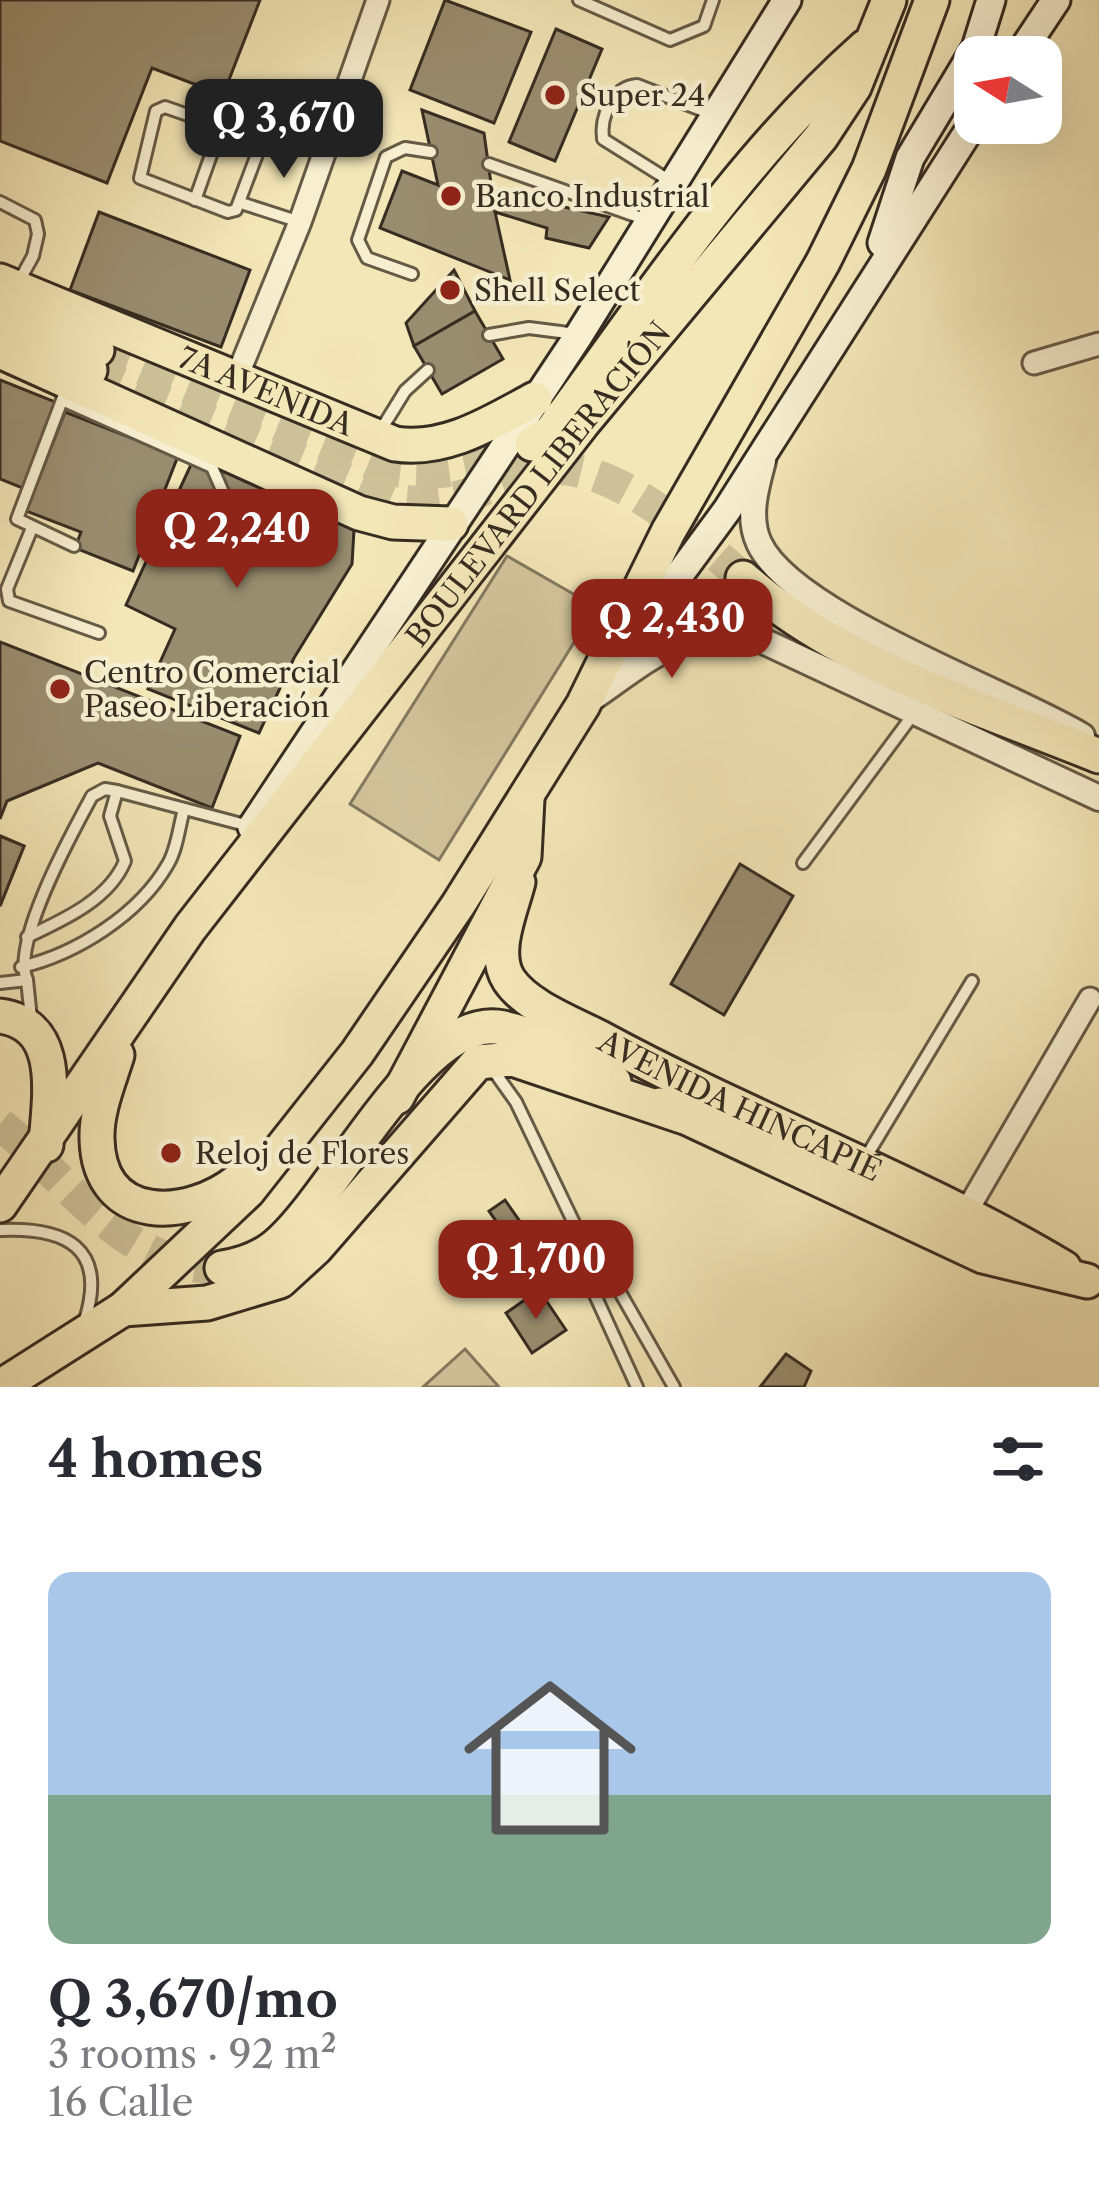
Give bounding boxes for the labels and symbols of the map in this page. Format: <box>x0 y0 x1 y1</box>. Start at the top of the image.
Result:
north arrow <box>954 36 1062 144</box>
place label: Super 24 <box>579 77 705 114</box>
pin: Q 3,670 <box>173 79 395 181</box>
marker: Super 24 <box>542 82 568 108</box>
place label: Banco Industrial <box>475 178 710 215</box>
marker: Banco Industrial <box>438 183 464 209</box>
place label: Shell Select <box>474 272 641 309</box>
marker: Shell Select <box>437 277 463 303</box>
street label: BOULEVARD LIBERACIÓN <box>398 314 678 654</box>
street label: 7A AVENIDA <box>173 338 360 444</box>
pin: Q 2,240 <box>126 489 348 591</box>
pin: Q 2,430 <box>561 579 783 681</box>
place label: Centro Comercial Paseo Liberación <box>84 654 340 725</box>
marker: Centro Comercial Paseo Liberación <box>47 676 73 702</box>
street label: AVENIDA HINCAPIÉ <box>591 1022 887 1189</box>
place label: Reloj de Flores <box>195 1135 409 1172</box>
marker: Reloj de Flores <box>158 1140 184 1166</box>
pin: Q 1,700 <box>425 1220 647 1322</box>

